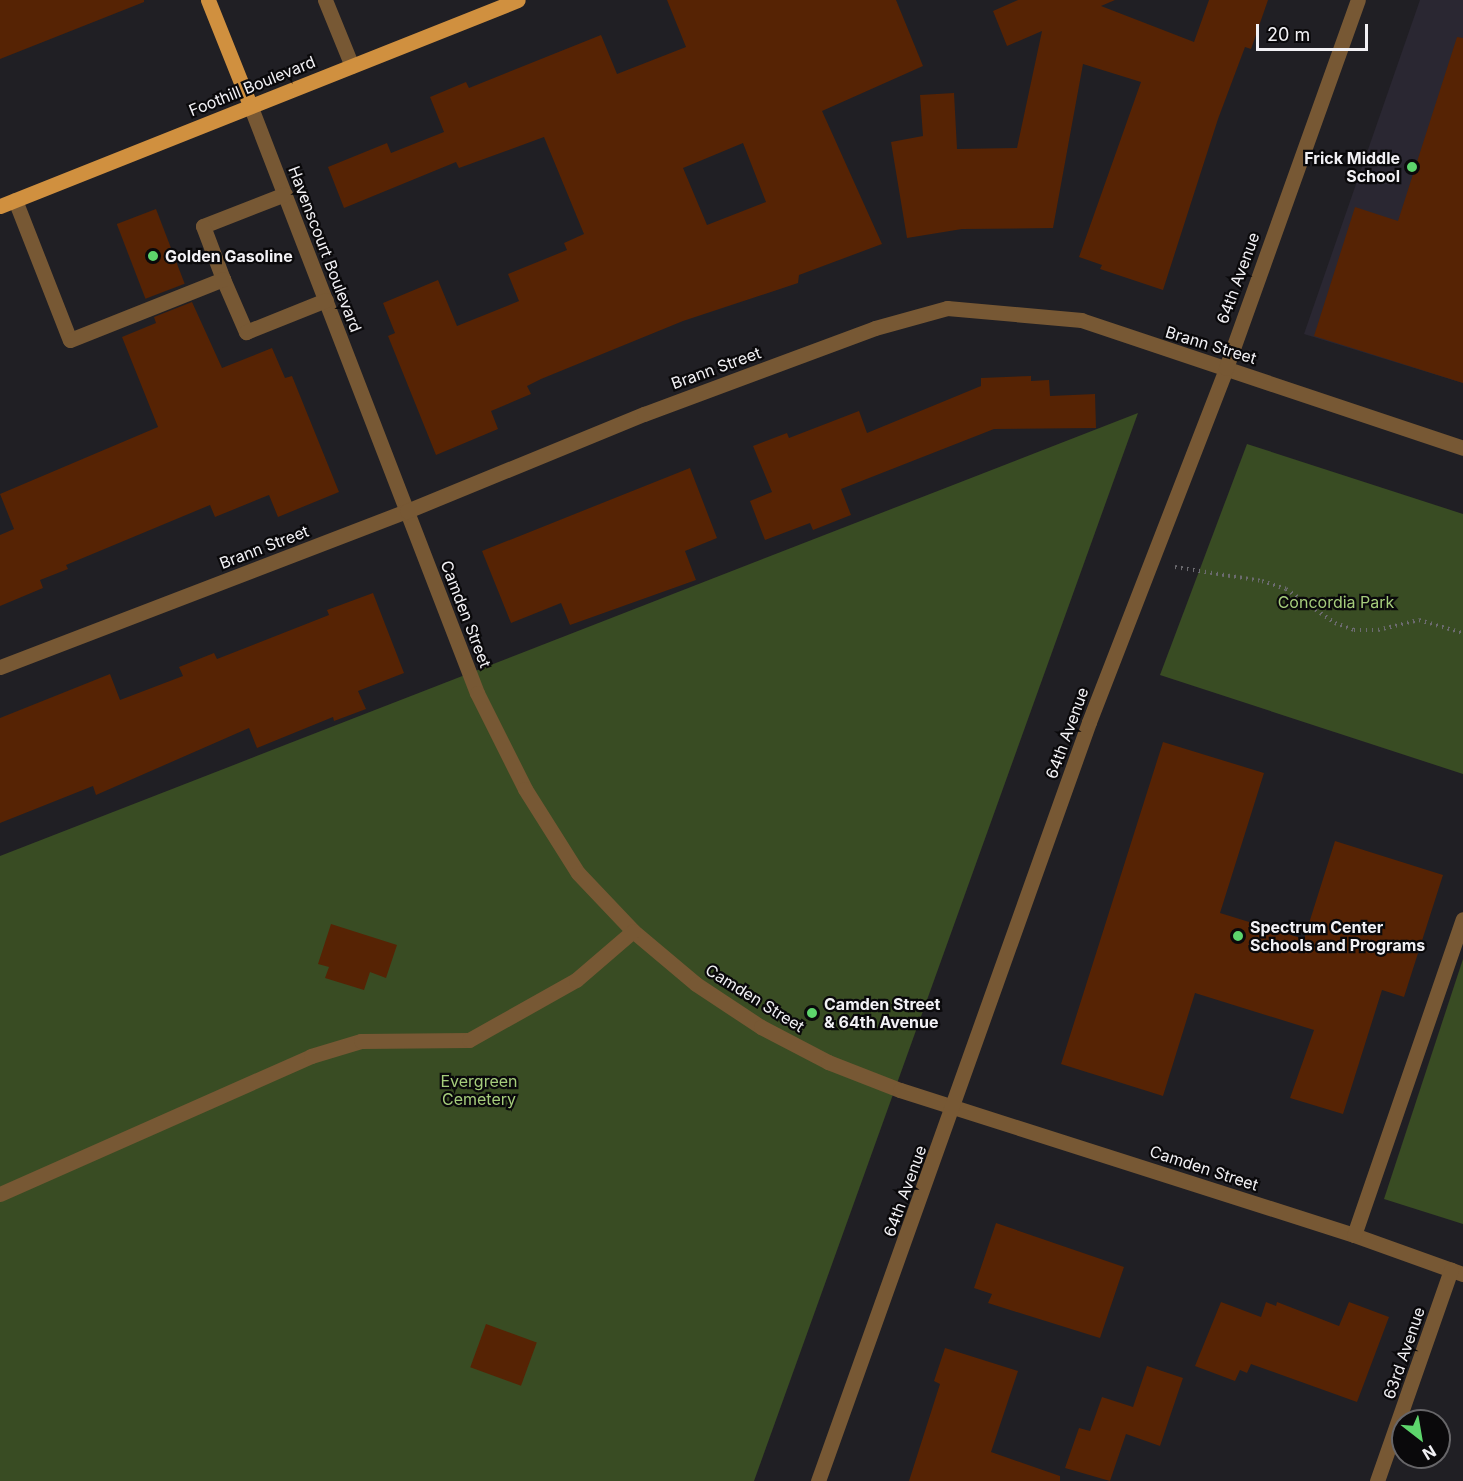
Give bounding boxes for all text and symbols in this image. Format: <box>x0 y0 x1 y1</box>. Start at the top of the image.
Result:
scale bar <box>1259 12 1372 50</box>
text: 20 m <box>1267 24 1310 45</box>
street label: Foothill Boulevard <box>186 52 318 120</box>
place label: Frick Middle School <box>1304 148 1400 186</box>
marker: Frick Middle School <box>1405 160 1419 174</box>
street label: Havenscourt Boulevard <box>284 163 366 335</box>
street label: 64th Avenue <box>1213 230 1263 326</box>
place label: Golden Gasoline <box>165 246 293 266</box>
marker: Golden Gasoline <box>146 249 160 263</box>
street label: Brann Street <box>1163 322 1259 368</box>
street label: Brann Street <box>669 343 763 393</box>
street label: Brann Street <box>217 521 311 573</box>
street label: Camden Street <box>437 558 495 670</box>
park label: Concordia Park <box>1278 592 1394 612</box>
street label: 64th Avenue <box>1042 685 1092 781</box>
place label: Spectrum Center Schools and Programs <box>1250 917 1425 955</box>
marker: Spectrum Center Schools and Programs <box>1231 929 1245 943</box>
street label: Camden Street <box>702 960 808 1036</box>
place label: Camden Street & 64th Avenue <box>824 994 940 1032</box>
marker: Camden Street & 64th Avenue <box>805 1006 819 1020</box>
park label: Evergreen Cemetery <box>440 1071 518 1109</box>
street label: Camden Street <box>1147 1141 1261 1195</box>
street label: 64th Avenue <box>880 1143 930 1239</box>
street label: 63rd Avenue <box>1379 1304 1429 1402</box>
north arrow <box>1391 1409 1451 1469</box>
text: N <box>1419 1441 1440 1464</box>

